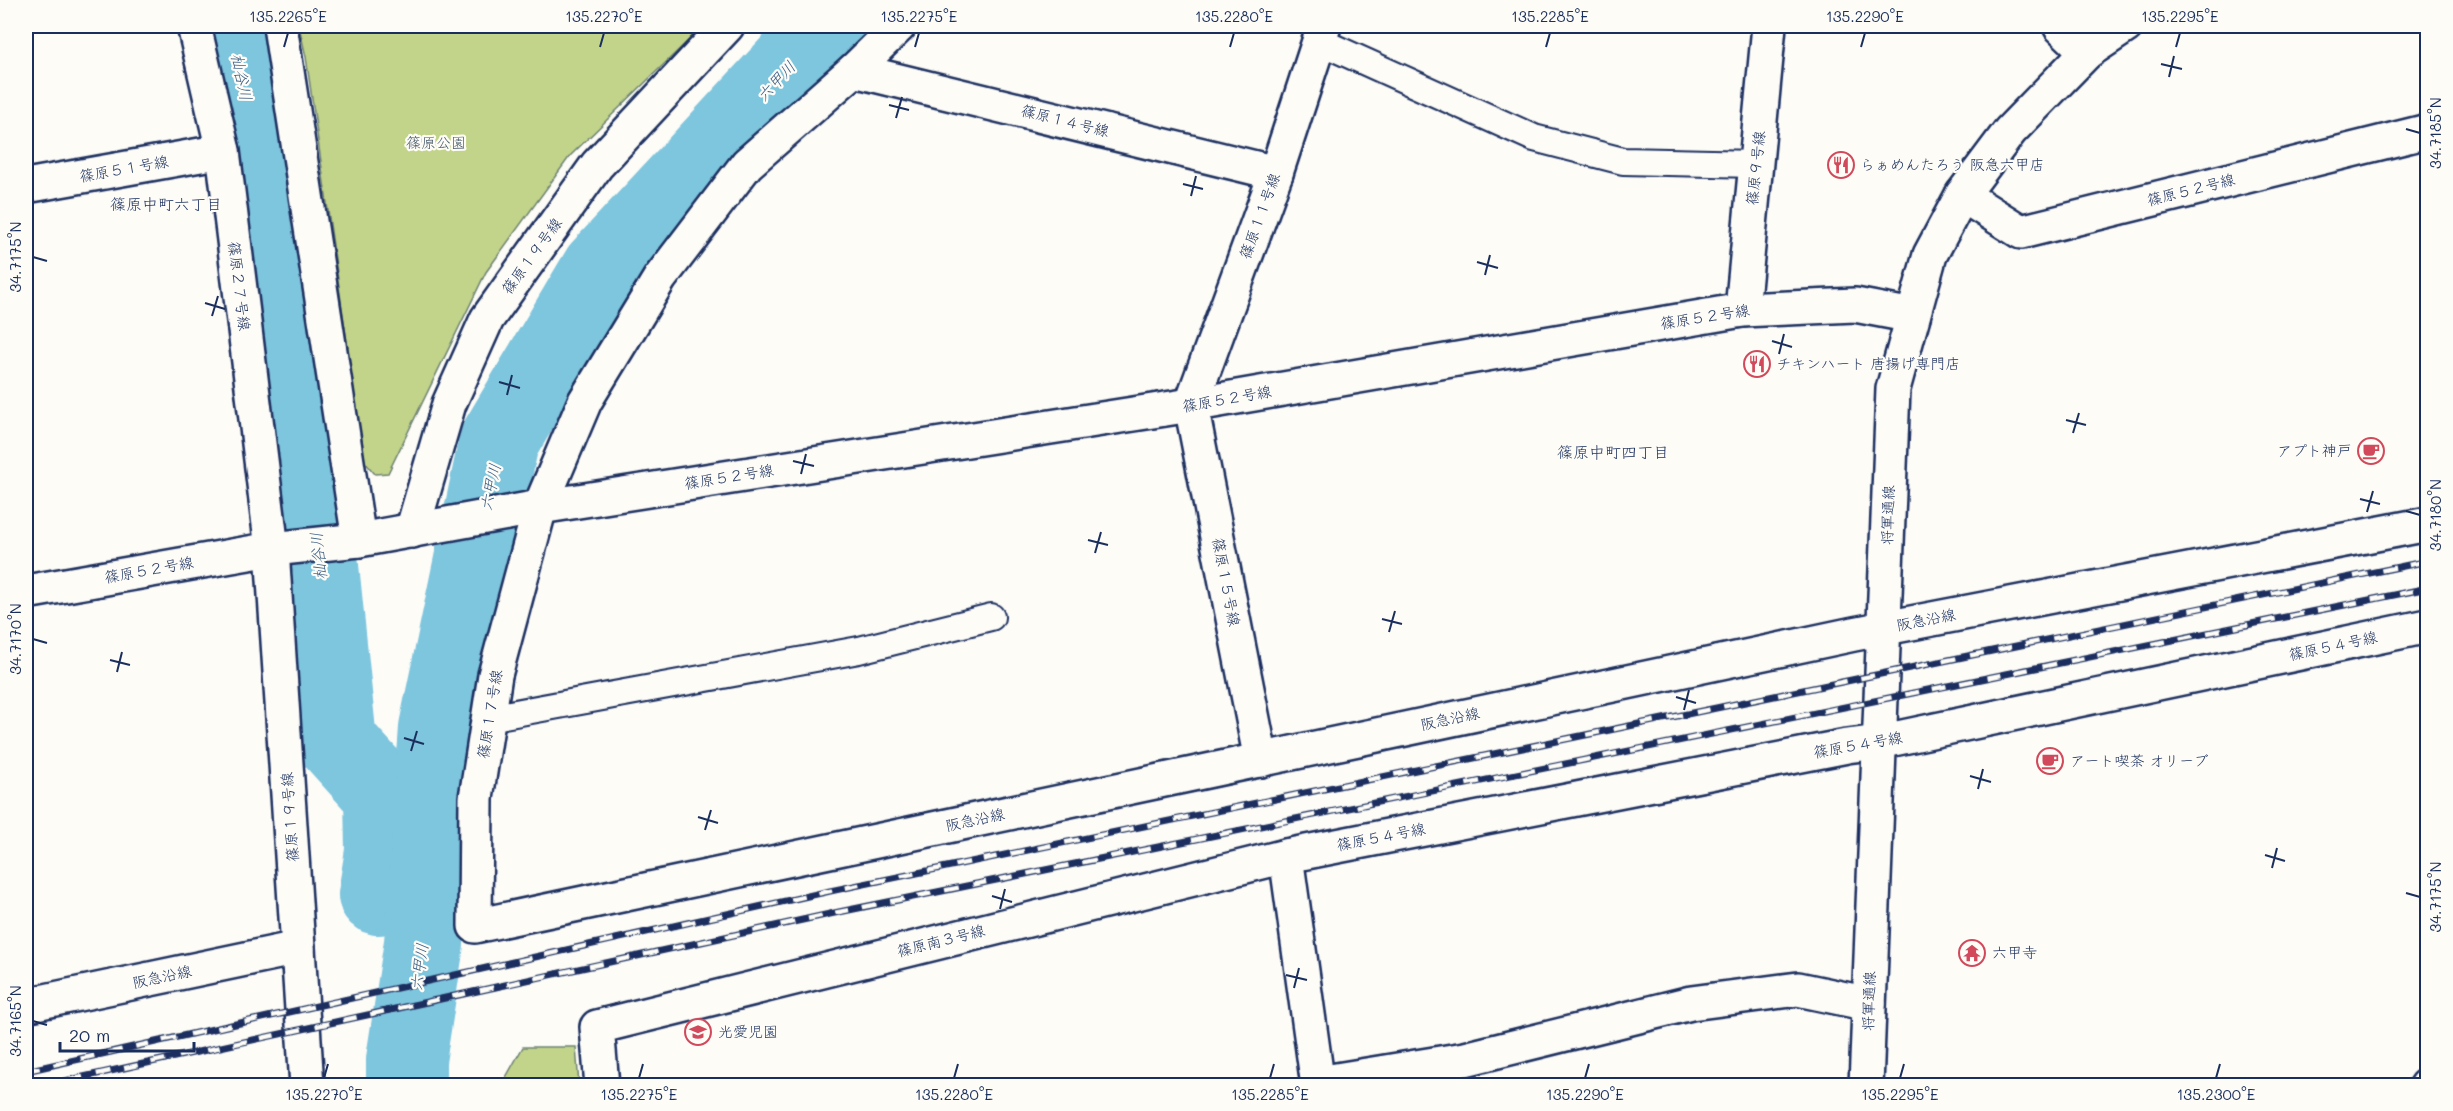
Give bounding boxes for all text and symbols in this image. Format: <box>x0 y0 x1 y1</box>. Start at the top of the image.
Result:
text: 135.2265°E <box>249 6 327 26</box>
text: 135.2270°E <box>565 6 643 26</box>
text: 135.2275°E <box>881 6 958 26</box>
text: 135.2280°E <box>1195 6 1273 26</box>
text: 135.2285°E <box>1511 6 1589 26</box>
text: 135.2290°E <box>1826 6 1904 26</box>
text: 135.2295°E <box>2141 6 2219 26</box>
water label: 杣谷川 <box>227 51 258 103</box>
water label: 六甲川 <box>752 56 800 105</box>
text: 34.7185°N <box>2425 97 2445 169</box>
street label: 篠原１４号線 <box>1019 99 1111 141</box>
street label: 篠原９号線 <box>1741 130 1769 206</box>
park label: 篠原公園 <box>406 132 466 152</box>
street label: 篠原５１号線 <box>78 150 170 186</box>
restaurant icon: らぁめんたろう 阪急六甲店 <box>1826 150 1856 180</box>
place label: らぁめんたろう 阪急六甲店 <box>1860 154 2045 174</box>
street label: 篠原５２号線 <box>2145 168 2237 210</box>
street label: 篠原１１号線 <box>1234 170 1284 261</box>
district label: 篠原中町六丁目 <box>110 193 222 214</box>
street label: 篠原１９号線 <box>497 213 566 298</box>
text: 34.7175°N <box>5 221 25 293</box>
street label: 篠原２７号線 <box>225 240 255 332</box>
street label: 篠原５２号線 <box>1659 299 1751 333</box>
restaurant icon: チキンハート 唐揚げ専門店 <box>1742 349 1772 379</box>
place label: チキンハート 唐揚げ専門店 <box>1776 353 1960 373</box>
street label: 篠原５２号線 <box>1181 380 1273 416</box>
cafe icon: アプト神戸 <box>2356 436 2386 466</box>
place label: アプト神戸 <box>2277 440 2352 460</box>
district label: 篠原中町四丁目 <box>1557 441 1669 462</box>
street label: 篠原５２号線 <box>683 459 775 493</box>
water label: 六甲川 <box>474 461 505 513</box>
text: 34.7180°N <box>2425 479 2445 551</box>
street label: 将軍通線 <box>1876 485 1898 545</box>
water label: 杣谷川 <box>305 531 330 581</box>
street label: 篠原１５号線 <box>1209 536 1245 628</box>
street label: 篠原５２号線 <box>103 551 195 587</box>
text: 34.7170°N <box>5 603 25 675</box>
street label: 阪急沿線 <box>1894 603 1957 635</box>
street label: 篠原５４号線 <box>2287 626 2379 664</box>
street label: 篠原１７号線 <box>472 668 506 760</box>
street label: 阪急沿線 <box>1418 702 1481 734</box>
street label: 篠原５４号線 <box>1812 726 1904 762</box>
cafe icon: アート喫茶 オリーブ <box>2035 746 2065 776</box>
place label: アート喫茶 オリーブ <box>2070 750 2209 770</box>
street label: 篠原１９号線 <box>276 771 302 863</box>
street label: 阪急沿線 <box>943 803 1006 835</box>
street label: 篠原５４号線 <box>1335 818 1427 854</box>
text: 34.7175°N <box>2425 861 2445 933</box>
street label: 篠原南３号線 <box>895 919 987 961</box>
temple icon: 六甲寺 <box>1957 938 1987 968</box>
water label: 六甲川 <box>405 942 432 992</box>
place label: 六甲寺 <box>1992 942 2037 962</box>
street label: 阪急沿線 <box>130 960 193 992</box>
street label: 将軍通線 <box>1857 971 1879 1031</box>
text: 34.7165°N <box>5 985 25 1057</box>
scale bar <box>60 1015 194 1053</box>
school or university icon: 光愛児園 <box>683 1017 713 1047</box>
place label: 光愛児園 <box>718 1021 778 1041</box>
text: 20 m <box>69 1023 110 1047</box>
text: 135.2270°E <box>285 1084 363 1104</box>
text: 135.2275°E <box>601 1084 678 1104</box>
text: 135.2280°E <box>915 1084 993 1104</box>
text: 135.2285°E <box>1231 1084 1309 1104</box>
text: 135.2290°E <box>1546 1084 1624 1104</box>
text: 135.2295°E <box>1861 1084 1939 1104</box>
text: 135.2300°E <box>2177 1084 2256 1104</box>

